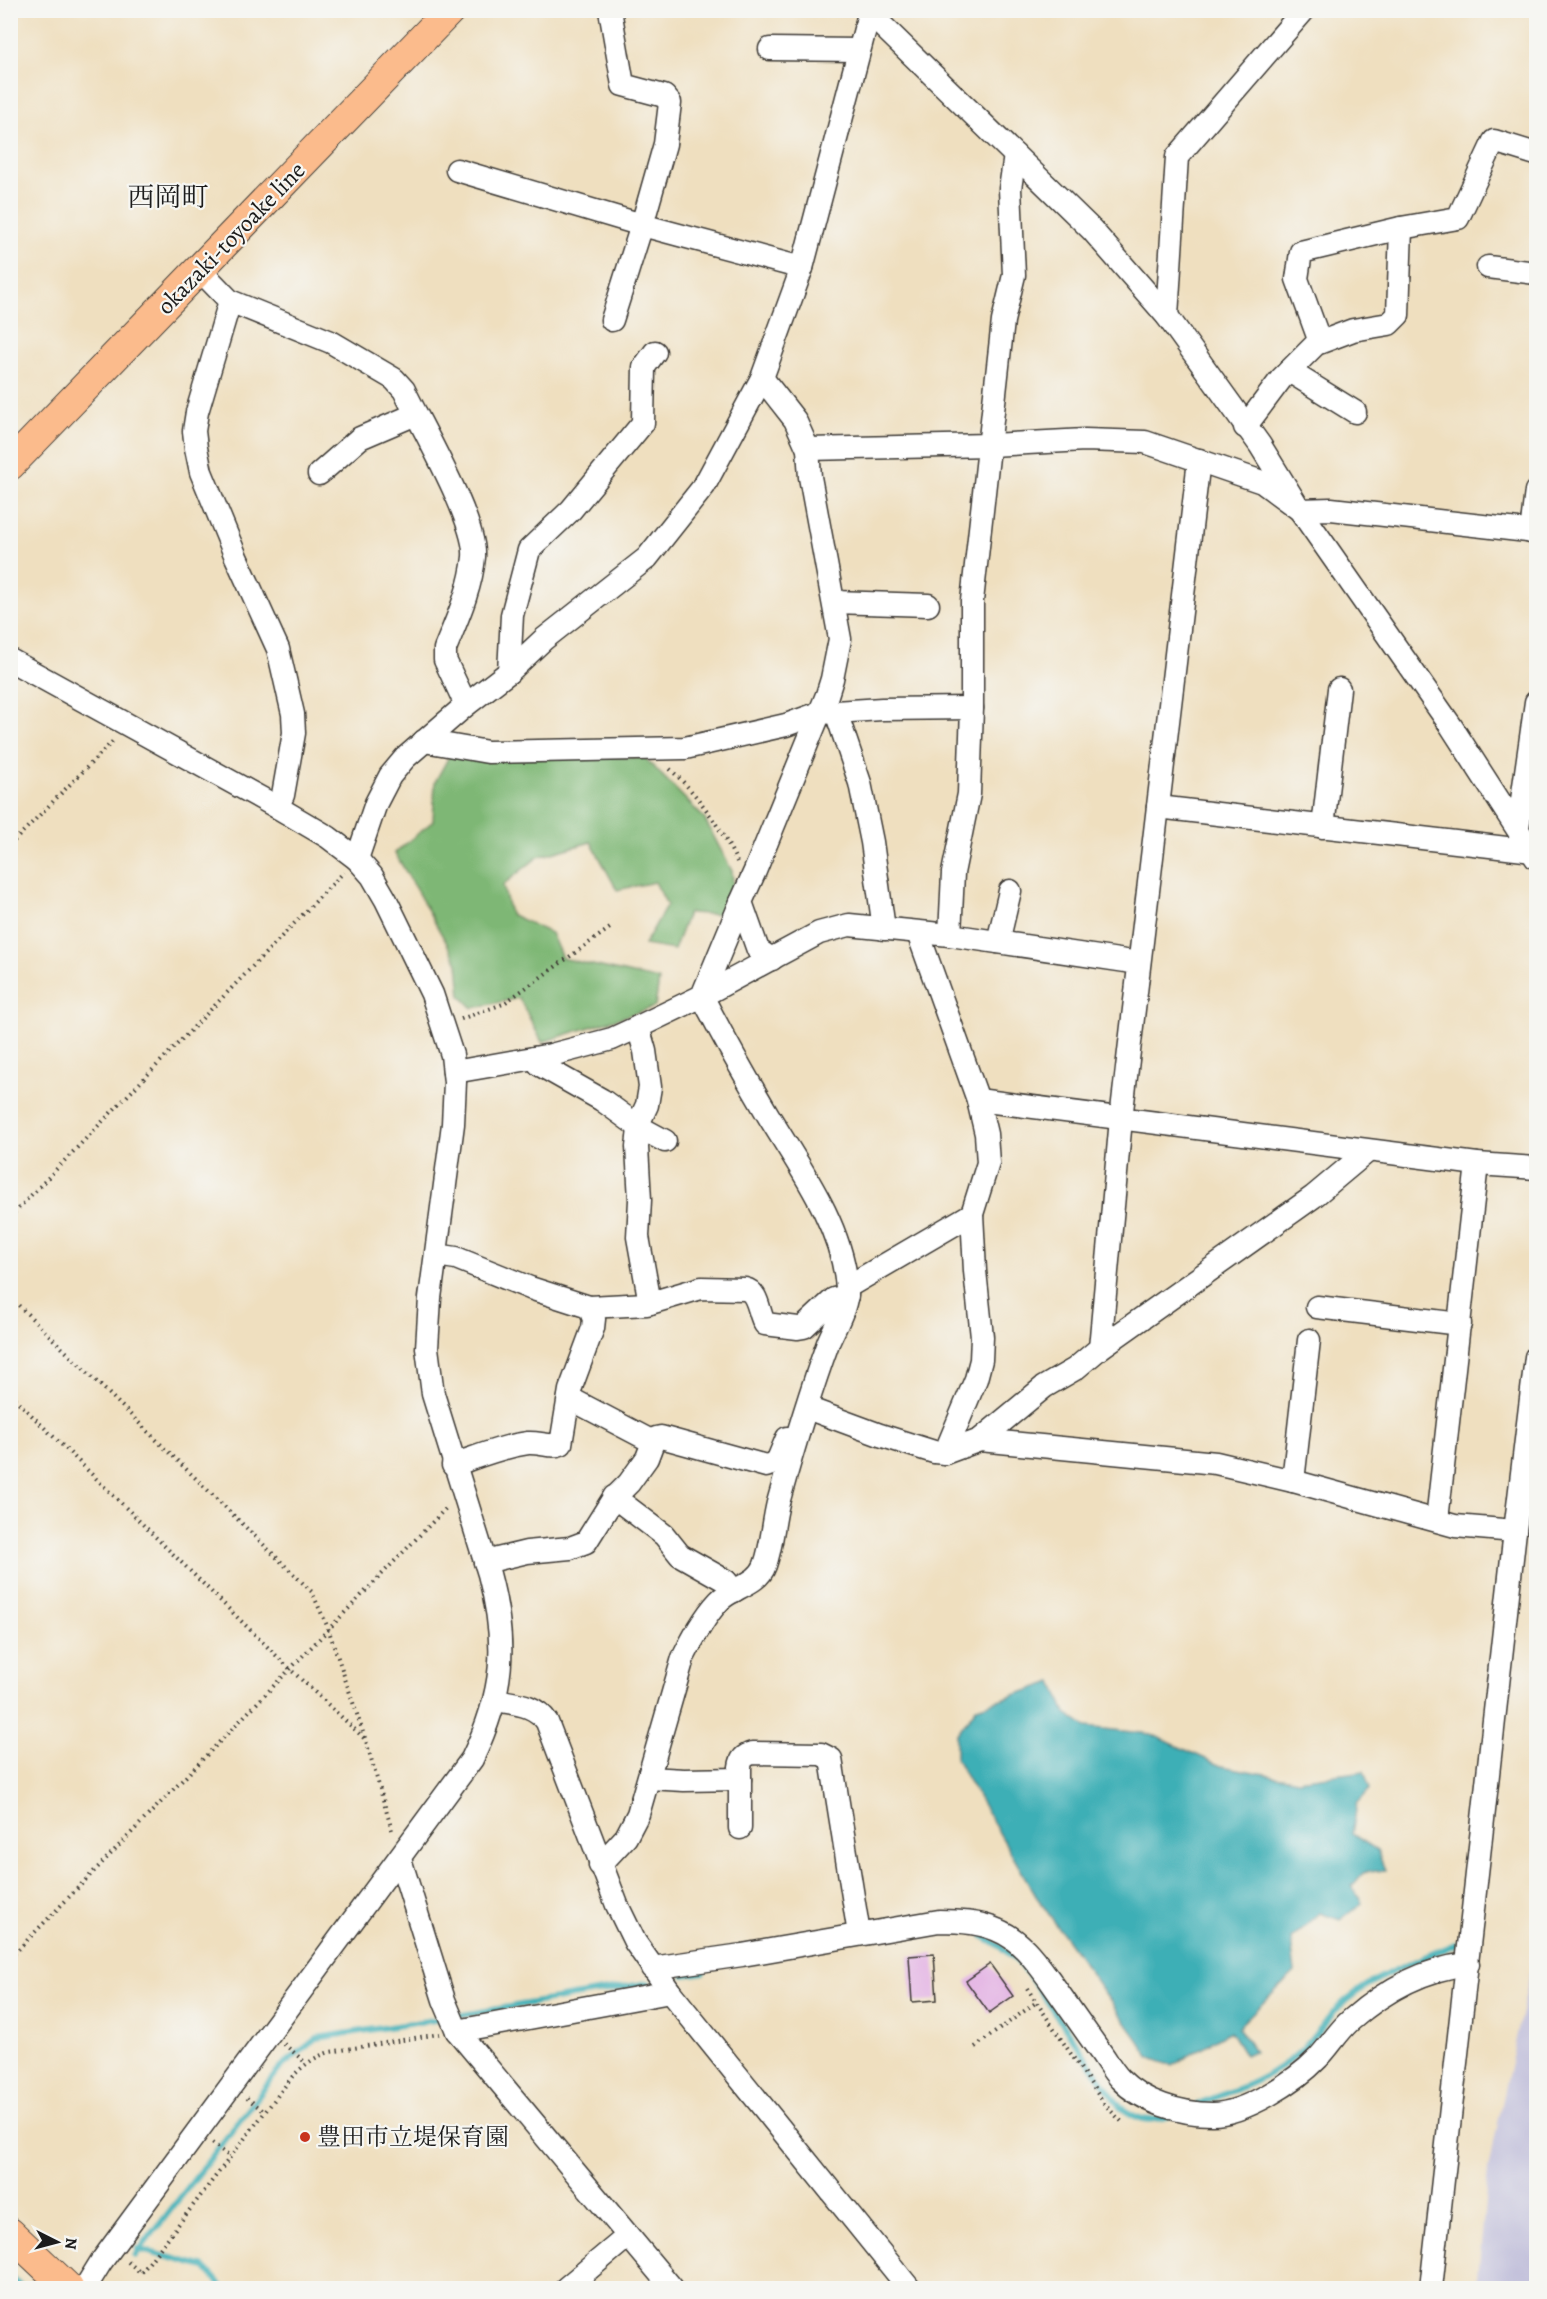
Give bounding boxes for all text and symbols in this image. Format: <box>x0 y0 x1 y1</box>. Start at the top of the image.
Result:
street label: okazaki-toyoake line <box>150 155 312 321</box>
district label: 西岡町 <box>128 179 209 215</box>
place label: 豊田市立堤保育園 <box>317 2121 509 2153</box>
marker: 豊田市立堤保育園 <box>298 2130 312 2144</box>
north arrow <box>27 2212 87 2272</box>
text: N <box>59 2237 82 2251</box>

